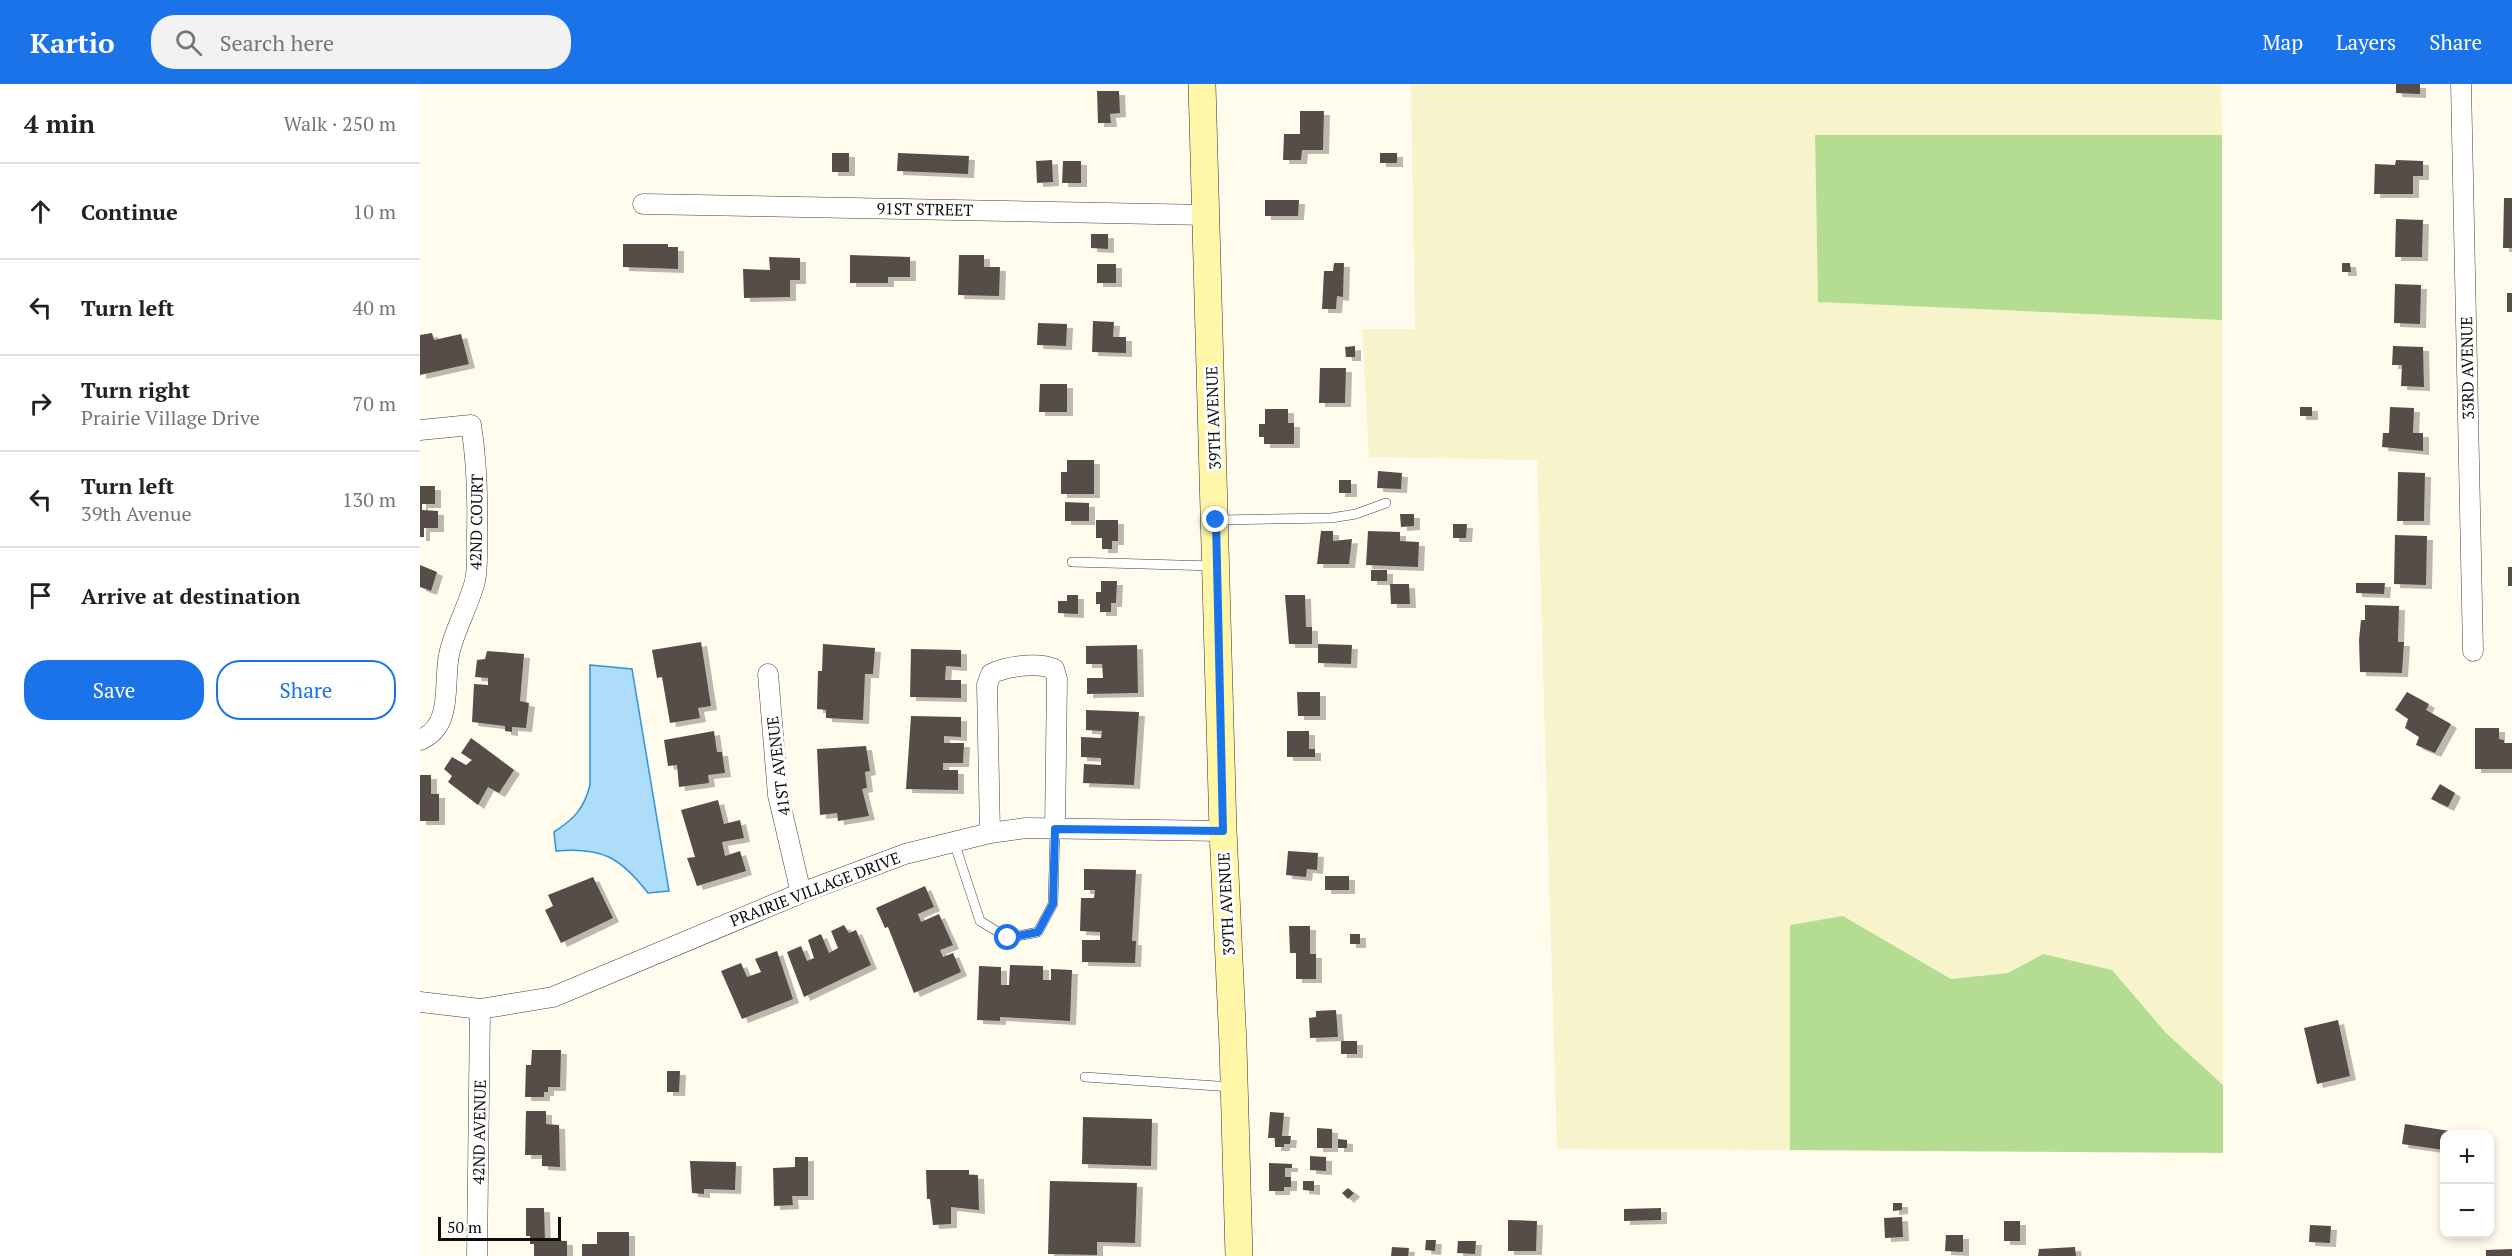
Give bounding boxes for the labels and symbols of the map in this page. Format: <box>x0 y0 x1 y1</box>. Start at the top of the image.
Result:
street label: 91ST STREET <box>877 197 974 221</box>
street label: 33RD AVENUE <box>2455 316 2479 420</box>
street label: 39TH AVENUE <box>1200 366 1226 470</box>
street label: 42ND COURT <box>464 474 488 570</box>
route end <box>1202 506 1228 532</box>
street label: 41ST AVENUE <box>761 715 795 817</box>
street label: PRAIRIE VILLAGE DRIVE <box>727 846 903 932</box>
street label: 39TH AVENUE <box>1212 852 1240 956</box>
route start <box>994 924 1020 950</box>
street label: 42ND AVENUE <box>467 1079 491 1185</box>
scale bar <box>438 1214 561 1242</box>

